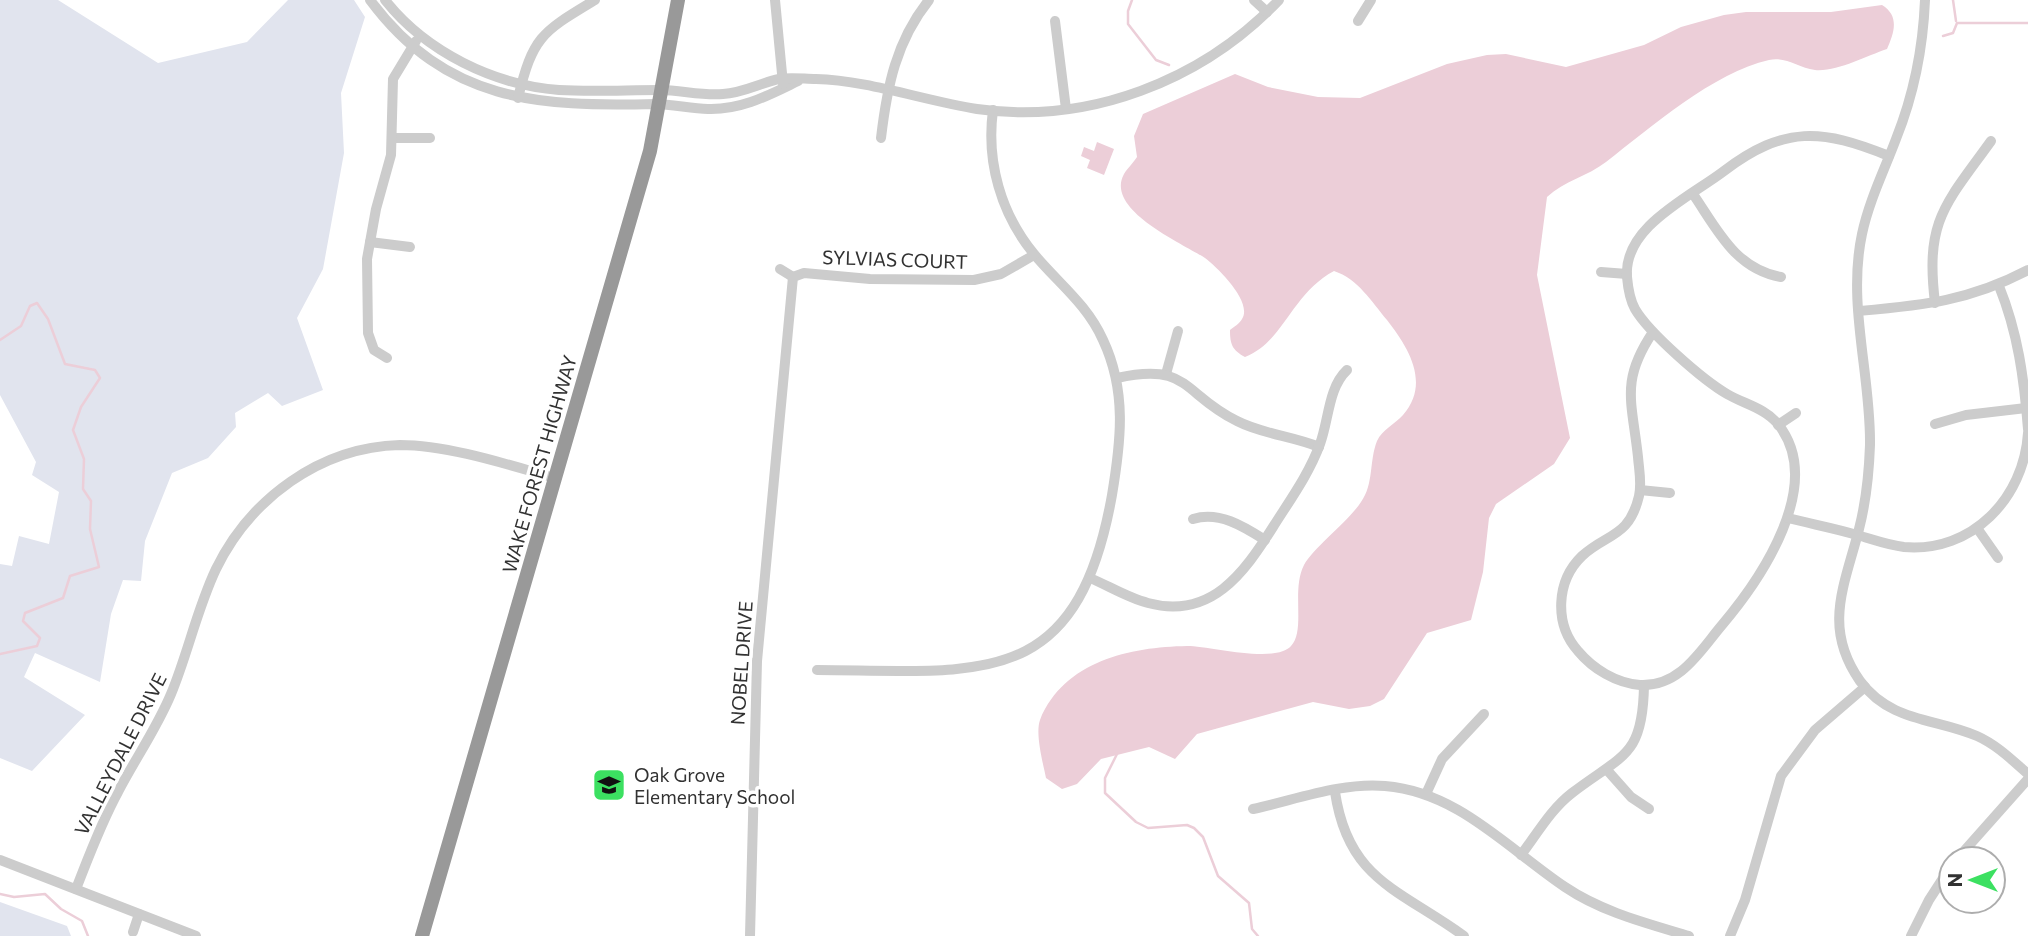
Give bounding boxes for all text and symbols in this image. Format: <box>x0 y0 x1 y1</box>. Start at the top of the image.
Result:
street label: SYLVIAS COURT <box>822 245 968 273</box>
street label: WAKE FOREST HIGHWAY <box>497 352 581 576</box>
street label: NOBEL DRIVE <box>725 600 757 726</box>
street label: VALLEYDALE DRIVE <box>69 669 171 839</box>
place label: Oak Grove Elementary School <box>634 763 795 808</box>
school or university icon: Oak Grove Elementary School <box>590 766 628 804</box>
north arrow <box>1937 845 2007 915</box>
text: N <box>1943 873 1966 887</box>

